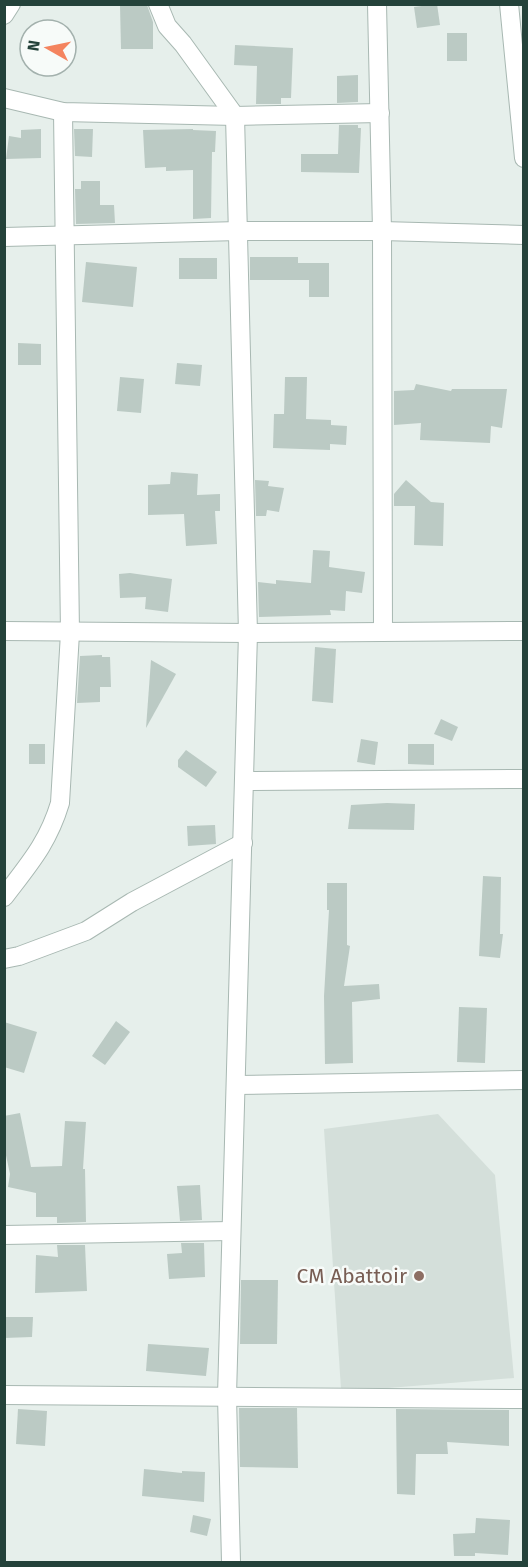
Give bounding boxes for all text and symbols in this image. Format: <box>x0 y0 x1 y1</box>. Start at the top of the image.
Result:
north arrow <box>18 18 78 78</box>
text: N <box>23 39 44 52</box>
place label: CM Abattoir <box>297 1263 407 1289</box>
marker: CM Abattoir <box>412 1269 426 1283</box>

